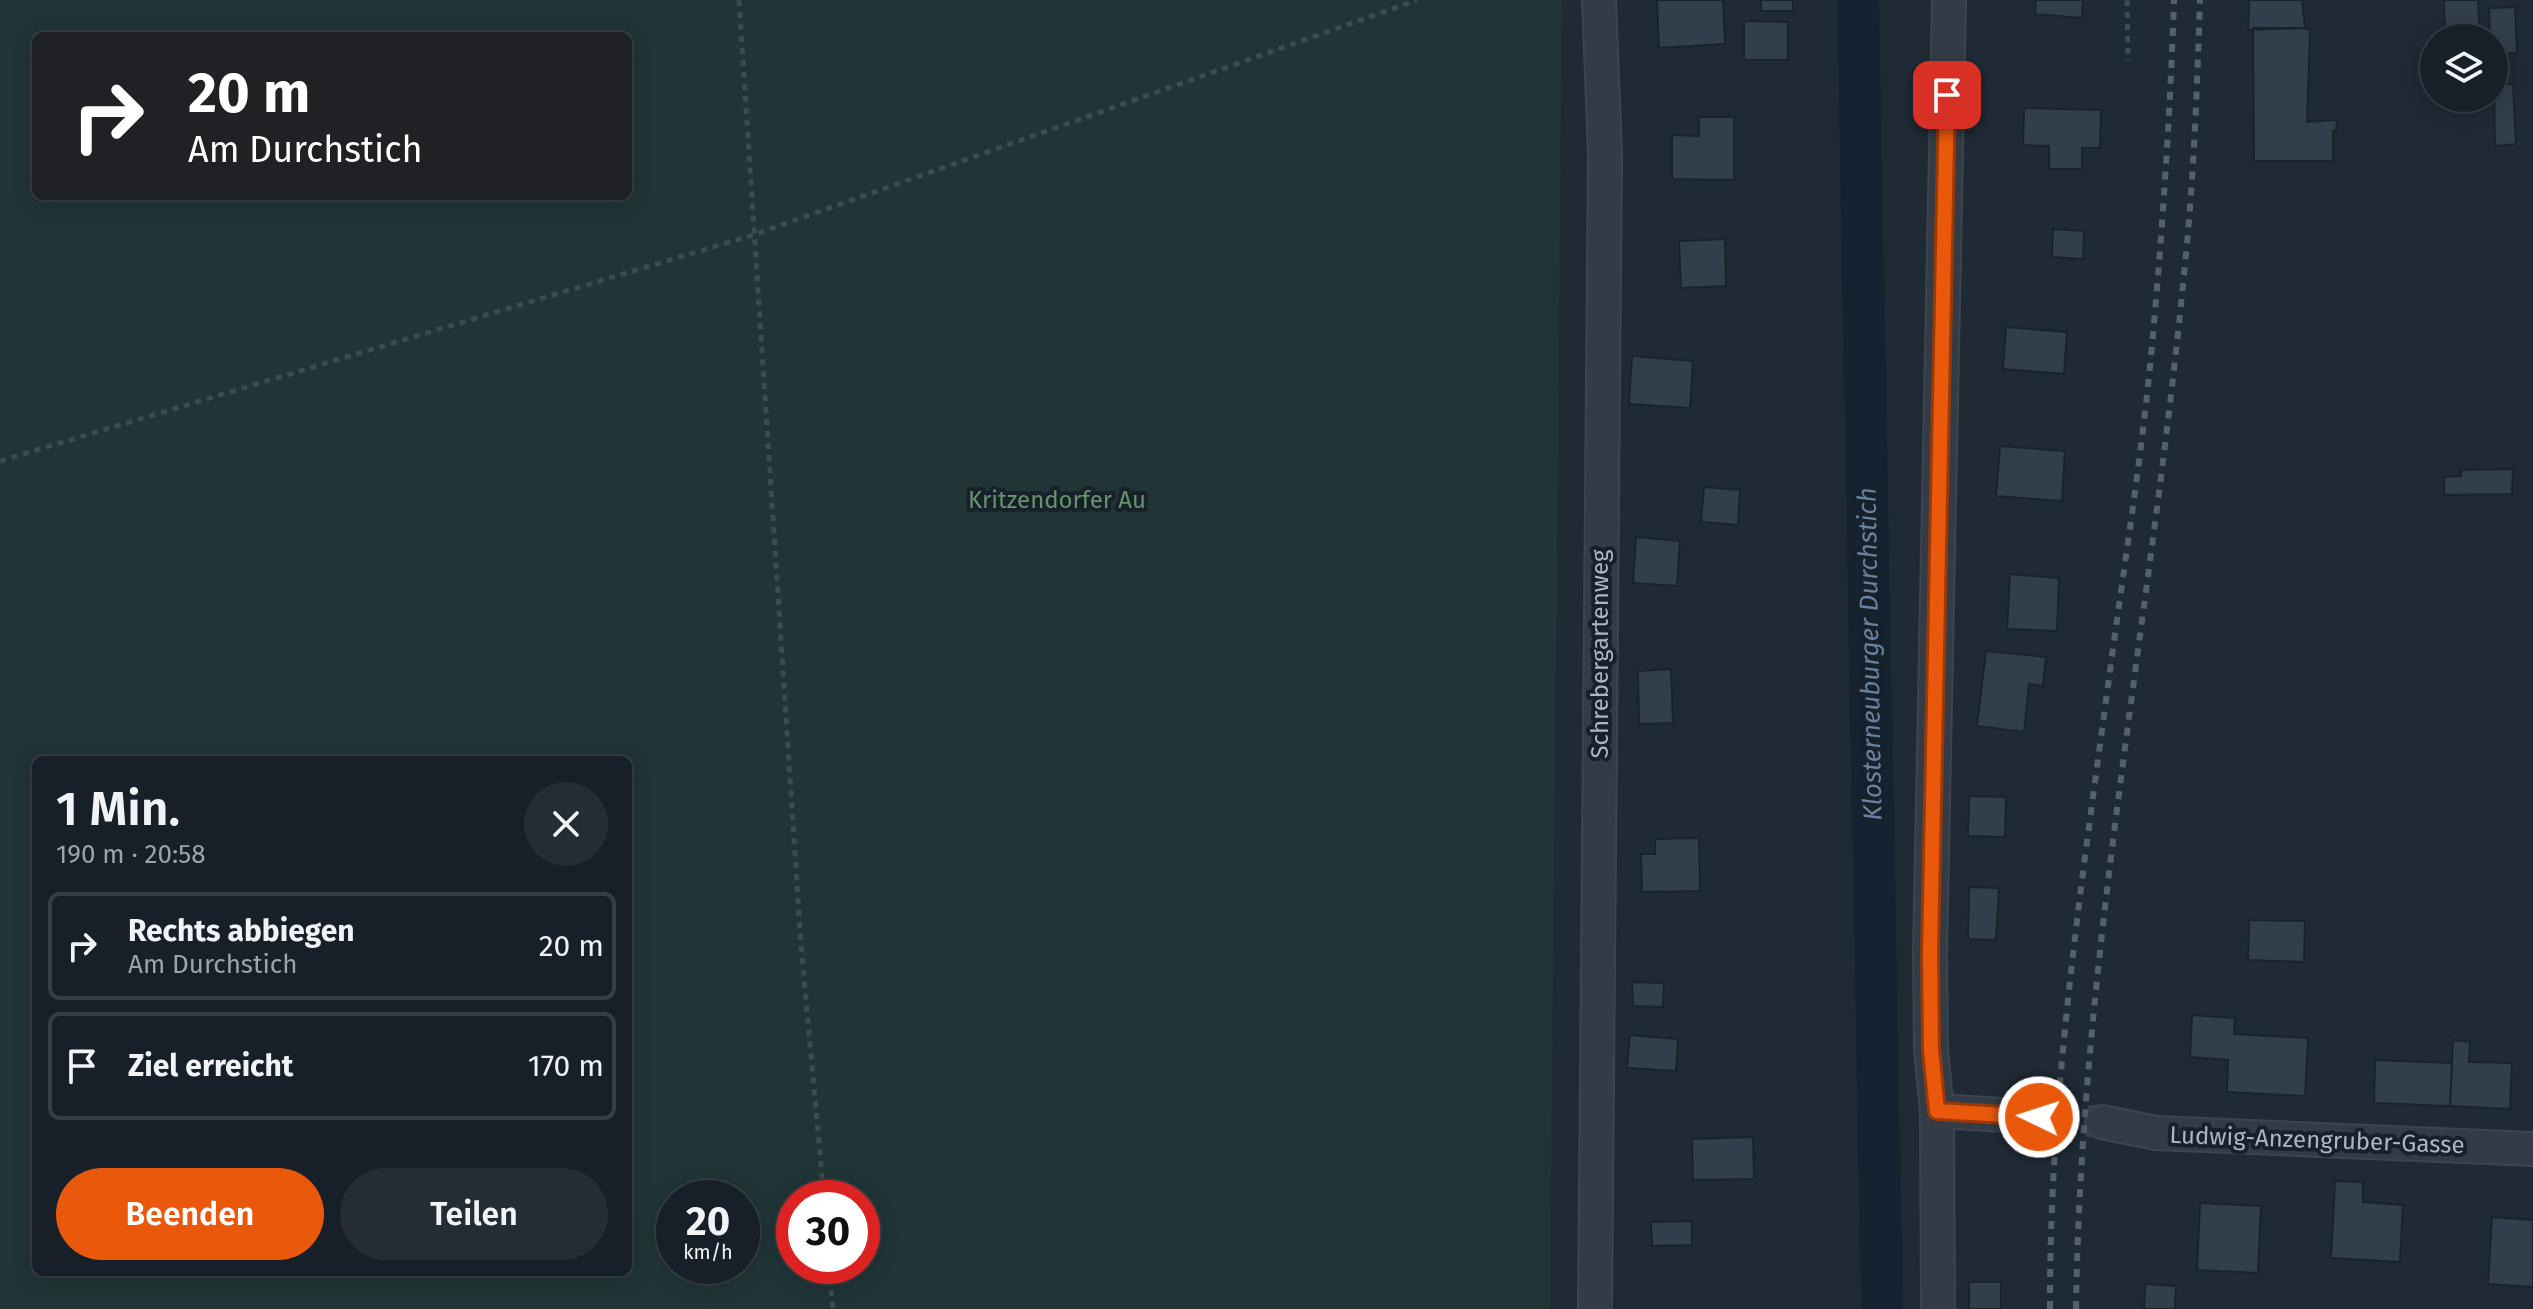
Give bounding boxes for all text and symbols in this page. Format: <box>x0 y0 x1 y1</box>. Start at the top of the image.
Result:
map controls <box>2420 24 2508 112</box>
button: layers <box>2420 24 2508 112</box>
text: 20 m <box>188 60 310 127</box>
pin <box>1913 61 1981 129</box>
icon: right <box>56 64 160 168</box>
icon: arrive <box>1925 73 1969 117</box>
text: Am Durchstich <box>188 128 423 172</box>
park label: Kritzendorfer Au <box>968 486 1146 514</box>
water label: Klosterneuburger Durchstich <box>1852 487 1888 821</box>
street label: Schrebergartenweg <box>1586 549 1614 759</box>
text: 1 Min. <box>56 780 180 838</box>
button: close <box>524 782 608 866</box>
text: 190 m · 20:58 <box>56 839 206 870</box>
text: Rechts abbiegen <box>128 913 355 949</box>
icon: right <box>60 924 104 968</box>
text: 20 m <box>539 928 604 964</box>
text: Am Durchstich <box>128 949 297 980</box>
icon: arrive <box>60 1044 104 1088</box>
text: Ziel erreicht <box>128 1048 293 1084</box>
text: 170 m <box>528 1048 604 1084</box>
position arrow <box>1997 1075 2081 1159</box>
street label: Ludwig-Anzengruber-Gasse <box>2169 1121 2465 1159</box>
button: Beenden <box>56 1168 324 1260</box>
button: Teilen <box>340 1168 608 1260</box>
speed limit sign: 30 <box>776 1180 880 1284</box>
text: 20 <box>686 1198 730 1246</box>
text: km/h <box>683 1240 733 1264</box>

